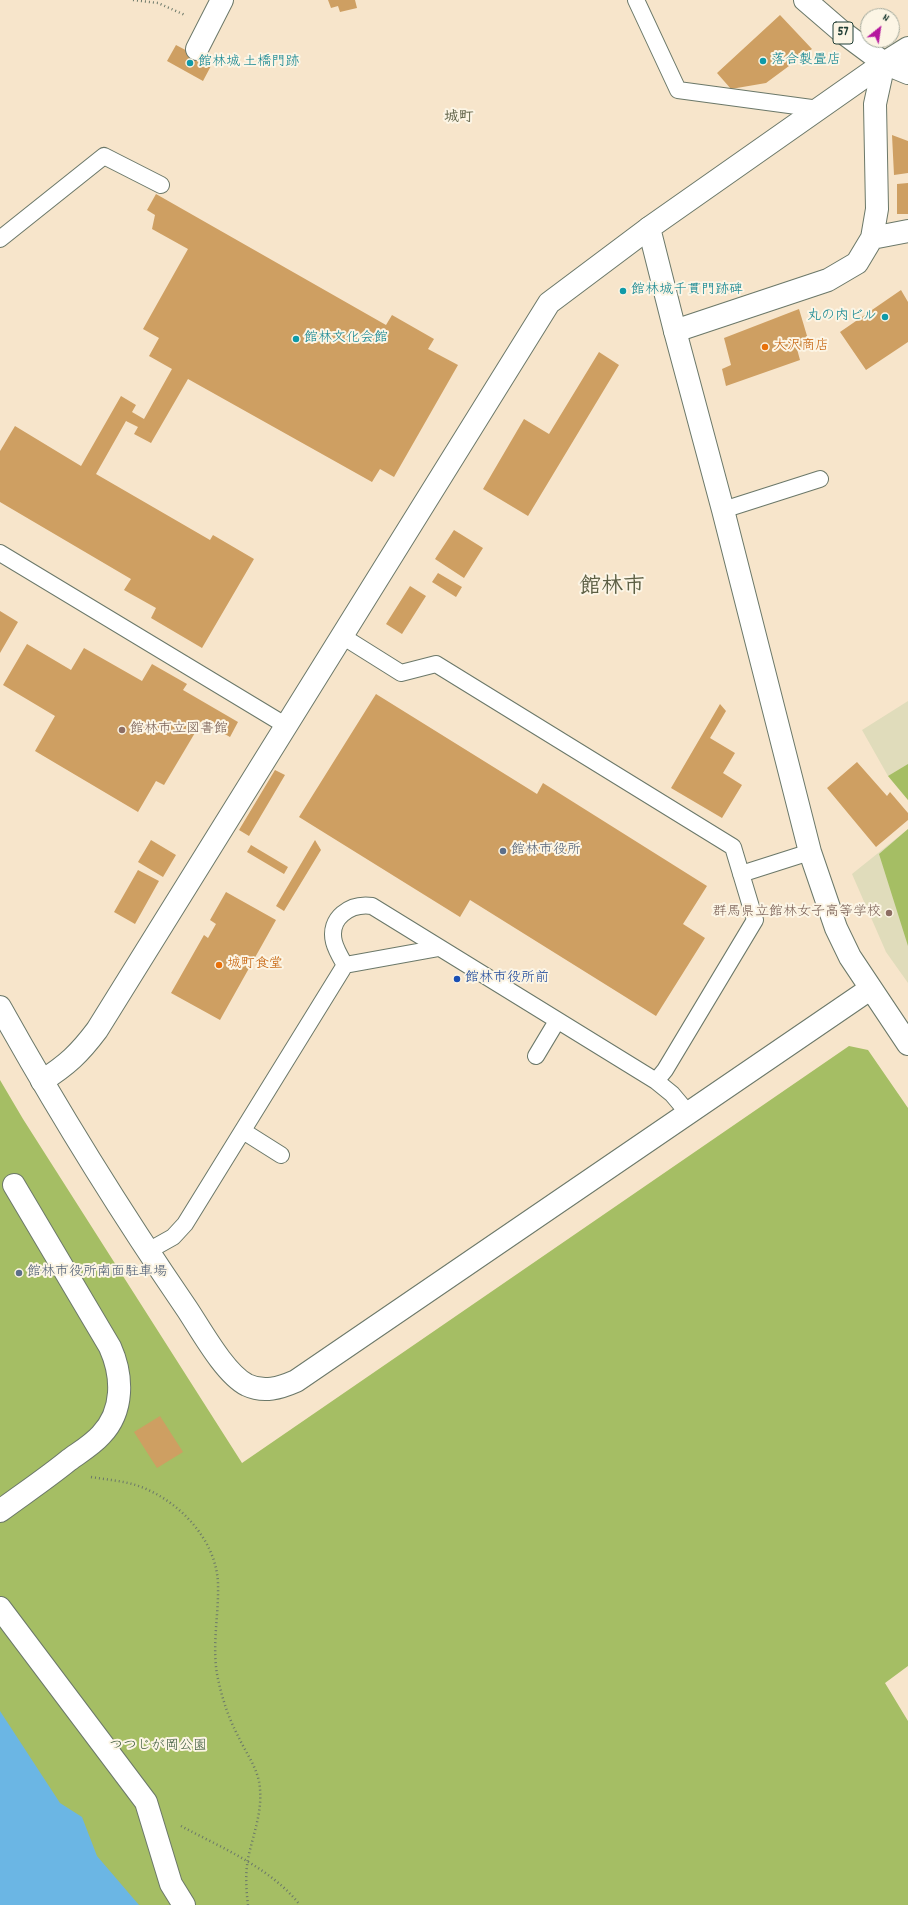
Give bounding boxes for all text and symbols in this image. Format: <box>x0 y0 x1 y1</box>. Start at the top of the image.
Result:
north arrow <box>860 8 900 48</box>
text: N <box>879 10 892 27</box>
road number: 57 <box>833 22 853 44</box>
place label: 落合製畳店 <box>771 53 841 69</box>
place label: 館林城 土橋門跡 <box>198 55 299 71</box>
marker: 落合製畳店 <box>758 56 768 66</box>
marker: 館林城 土橋門跡 <box>185 58 195 68</box>
district label: 城町 <box>444 110 474 128</box>
place label: 館林城千貫門跡碑 <box>631 283 743 299</box>
marker: 館林城千貫門跡碑 <box>618 286 628 296</box>
place label: 丸の内ビル <box>807 309 877 325</box>
marker: 丸の内ビル <box>880 312 890 322</box>
place label: 館林文化会館 <box>304 331 388 347</box>
marker: 館林文化会館 <box>291 334 301 344</box>
place label: 大沢商店 <box>773 339 829 355</box>
marker: 大沢商店 <box>760 342 770 352</box>
district label: 館林市 <box>579 576 645 602</box>
place label: 館林市立図書館 <box>130 722 228 738</box>
marker: 館林市立図書館 <box>117 725 127 735</box>
place label: 館林市役所 <box>511 843 581 859</box>
marker: 館林市役所 <box>498 846 508 856</box>
place label: 群馬県立館林女子高等学校 <box>713 905 881 921</box>
marker: 群馬県立館林女子高等学校 <box>884 908 894 918</box>
place label: 城町食堂 <box>227 957 283 973</box>
marker: 城町食堂 <box>214 960 224 970</box>
place label: 館林市役所前 <box>465 971 549 987</box>
marker: 館林市役所前 <box>452 974 462 984</box>
place label: 館林市役所南面駐車場 <box>27 1265 167 1281</box>
marker: 館林市役所南面駐車場 <box>14 1268 24 1278</box>
park label: つつじが岡公園 <box>109 1739 207 1755</box>

